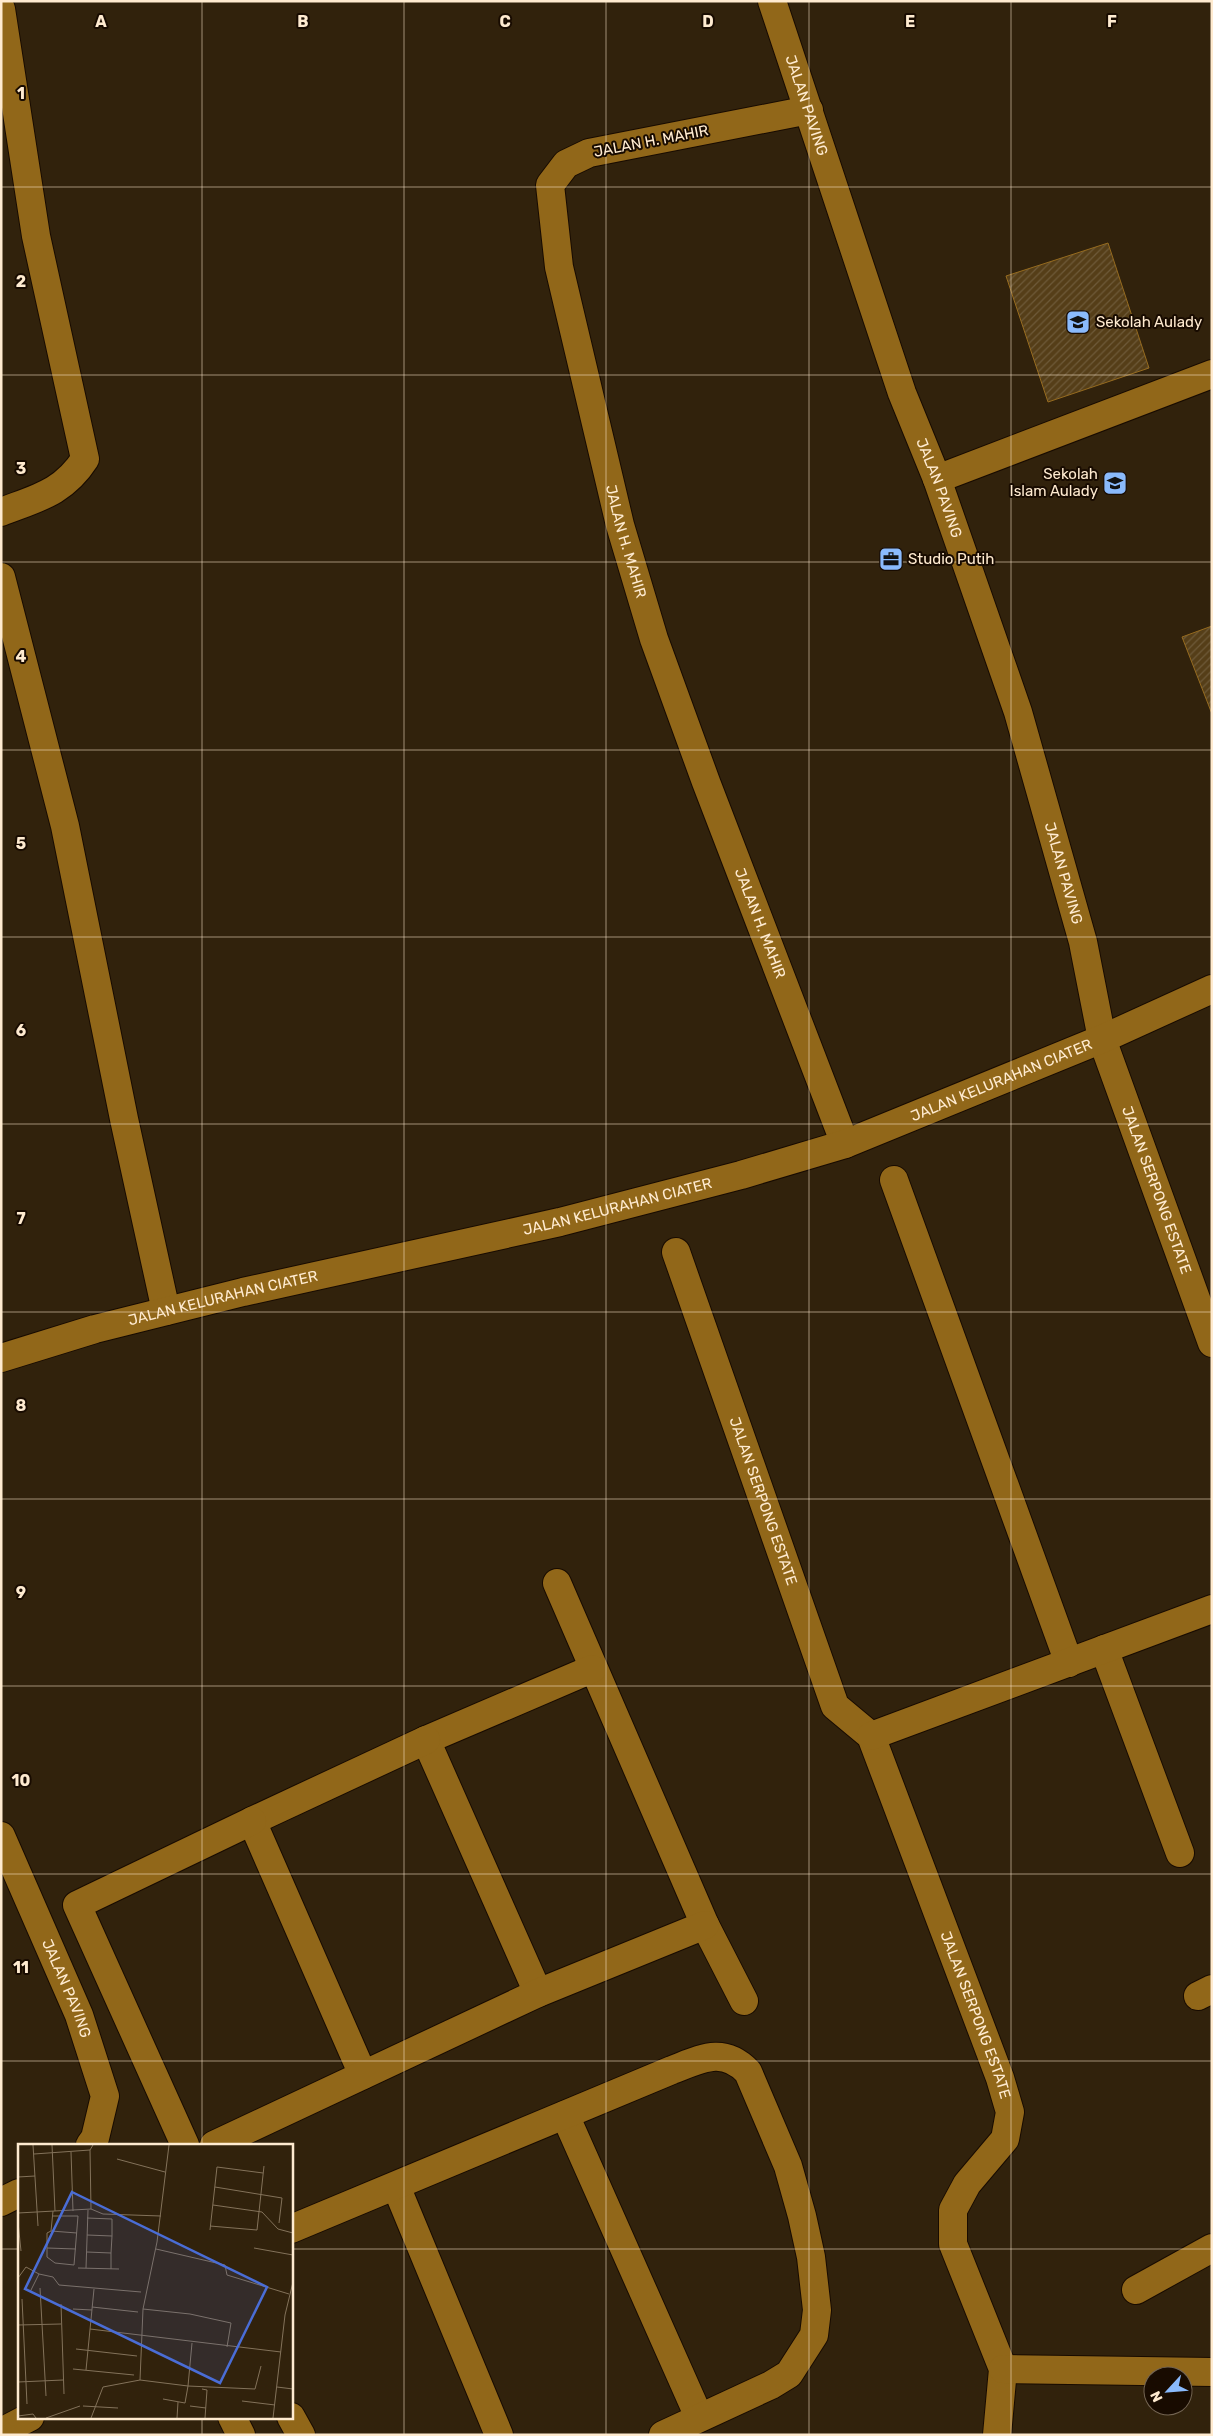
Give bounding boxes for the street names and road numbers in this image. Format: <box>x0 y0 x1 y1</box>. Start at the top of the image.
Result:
street label: JALAN PAVING <box>782 53 832 158</box>
street label: JALAN H. MAHIR <box>592 121 710 161</box>
street label: JALAN PAVING <box>912 435 966 540</box>
street label: JALAN H. MAHIR <box>602 483 650 600</box>
street label: JALAN PAVING <box>1041 820 1086 926</box>
street label: JALAN H. MAHIR <box>731 865 790 981</box>
street label: JALAN KELURAHAN CIATER <box>908 1035 1095 1125</box>
street label: JALAN SERPONG ESTATE <box>1118 1104 1195 1276</box>
street label: JALAN KELURAHAN CIATER <box>521 1174 714 1239</box>
street label: JALAN KELURAHAN CIATER <box>126 1267 320 1329</box>
street label: JALAN SERPONG ESTATE <box>726 1415 801 1588</box>
street label: JALAN SERPONG ESTATE <box>937 1929 1015 2101</box>
street label: JALAN PAVING <box>38 1936 95 2040</box>

